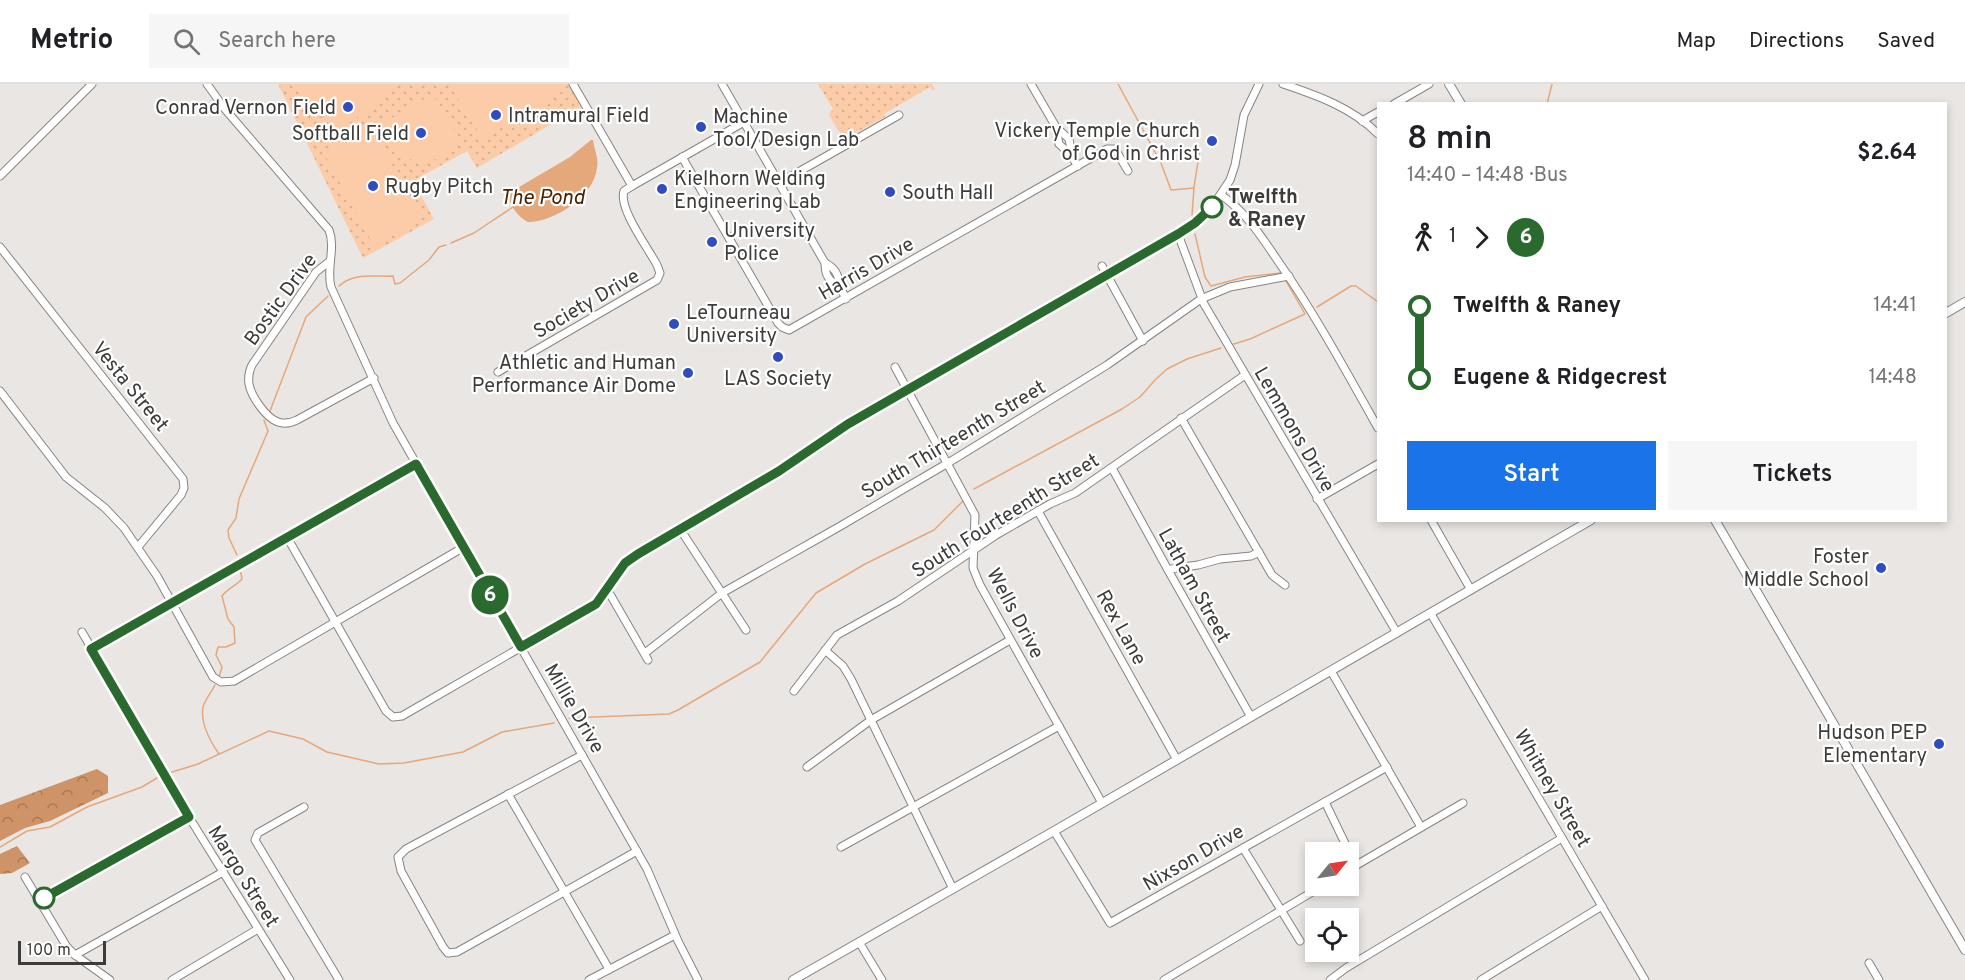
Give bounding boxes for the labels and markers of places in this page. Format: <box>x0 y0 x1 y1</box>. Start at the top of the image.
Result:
place label: Conrad Vernon Field <box>155 96 336 122</box>
marker: Conrad Vernon Field <box>341 100 355 114</box>
place label: Intramural Field <box>508 104 649 130</box>
place label: Machine Tool/Design Lab <box>713 105 859 154</box>
marker: Intramural Field <box>489 108 503 122</box>
place label: Vickery Temple Church of God in Christ <box>994 119 1200 168</box>
marker: Machine Tool/Design Lab <box>694 120 708 134</box>
place label: Softball Field <box>292 122 409 148</box>
marker: Softball Field <box>414 126 428 140</box>
marker: Vickery Temple Church of God in Christ <box>1205 134 1219 148</box>
place label: Kielhorn Welding Engineering Lab <box>674 167 826 216</box>
place label: Rugby Pitch <box>385 175 493 201</box>
marker: Rugby Pitch <box>366 179 380 193</box>
place label: South Hall <box>902 181 994 207</box>
marker: Kielhorn Welding Engineering Lab <box>655 182 669 196</box>
marker: South Hall <box>883 185 897 199</box>
place label: Twelfth & Raney <box>1228 185 1306 234</box>
marker: Twelfth & Raney <box>1201 196 1223 218</box>
place label: University Police <box>724 219 815 268</box>
marker: University Police <box>705 235 719 249</box>
place label: LeTourneau University <box>686 301 791 350</box>
marker: LeTourneau University <box>667 317 681 331</box>
marker: LAS Society <box>771 350 785 364</box>
place label: Athletic and Human Performance Air Dome <box>472 351 676 400</box>
marker: Athletic and Human Performance Air Dome <box>681 366 695 380</box>
place label: LAS Society <box>724 367 832 393</box>
place label: Foster Middle School <box>1744 545 1869 594</box>
marker: Foster Middle School <box>1874 561 1888 575</box>
place label: Hudson PEP Elementary <box>1817 721 1927 770</box>
marker: Hudson PEP Elementary <box>1932 737 1946 751</box>
unlabelled marker <box>33 887 55 909</box>

